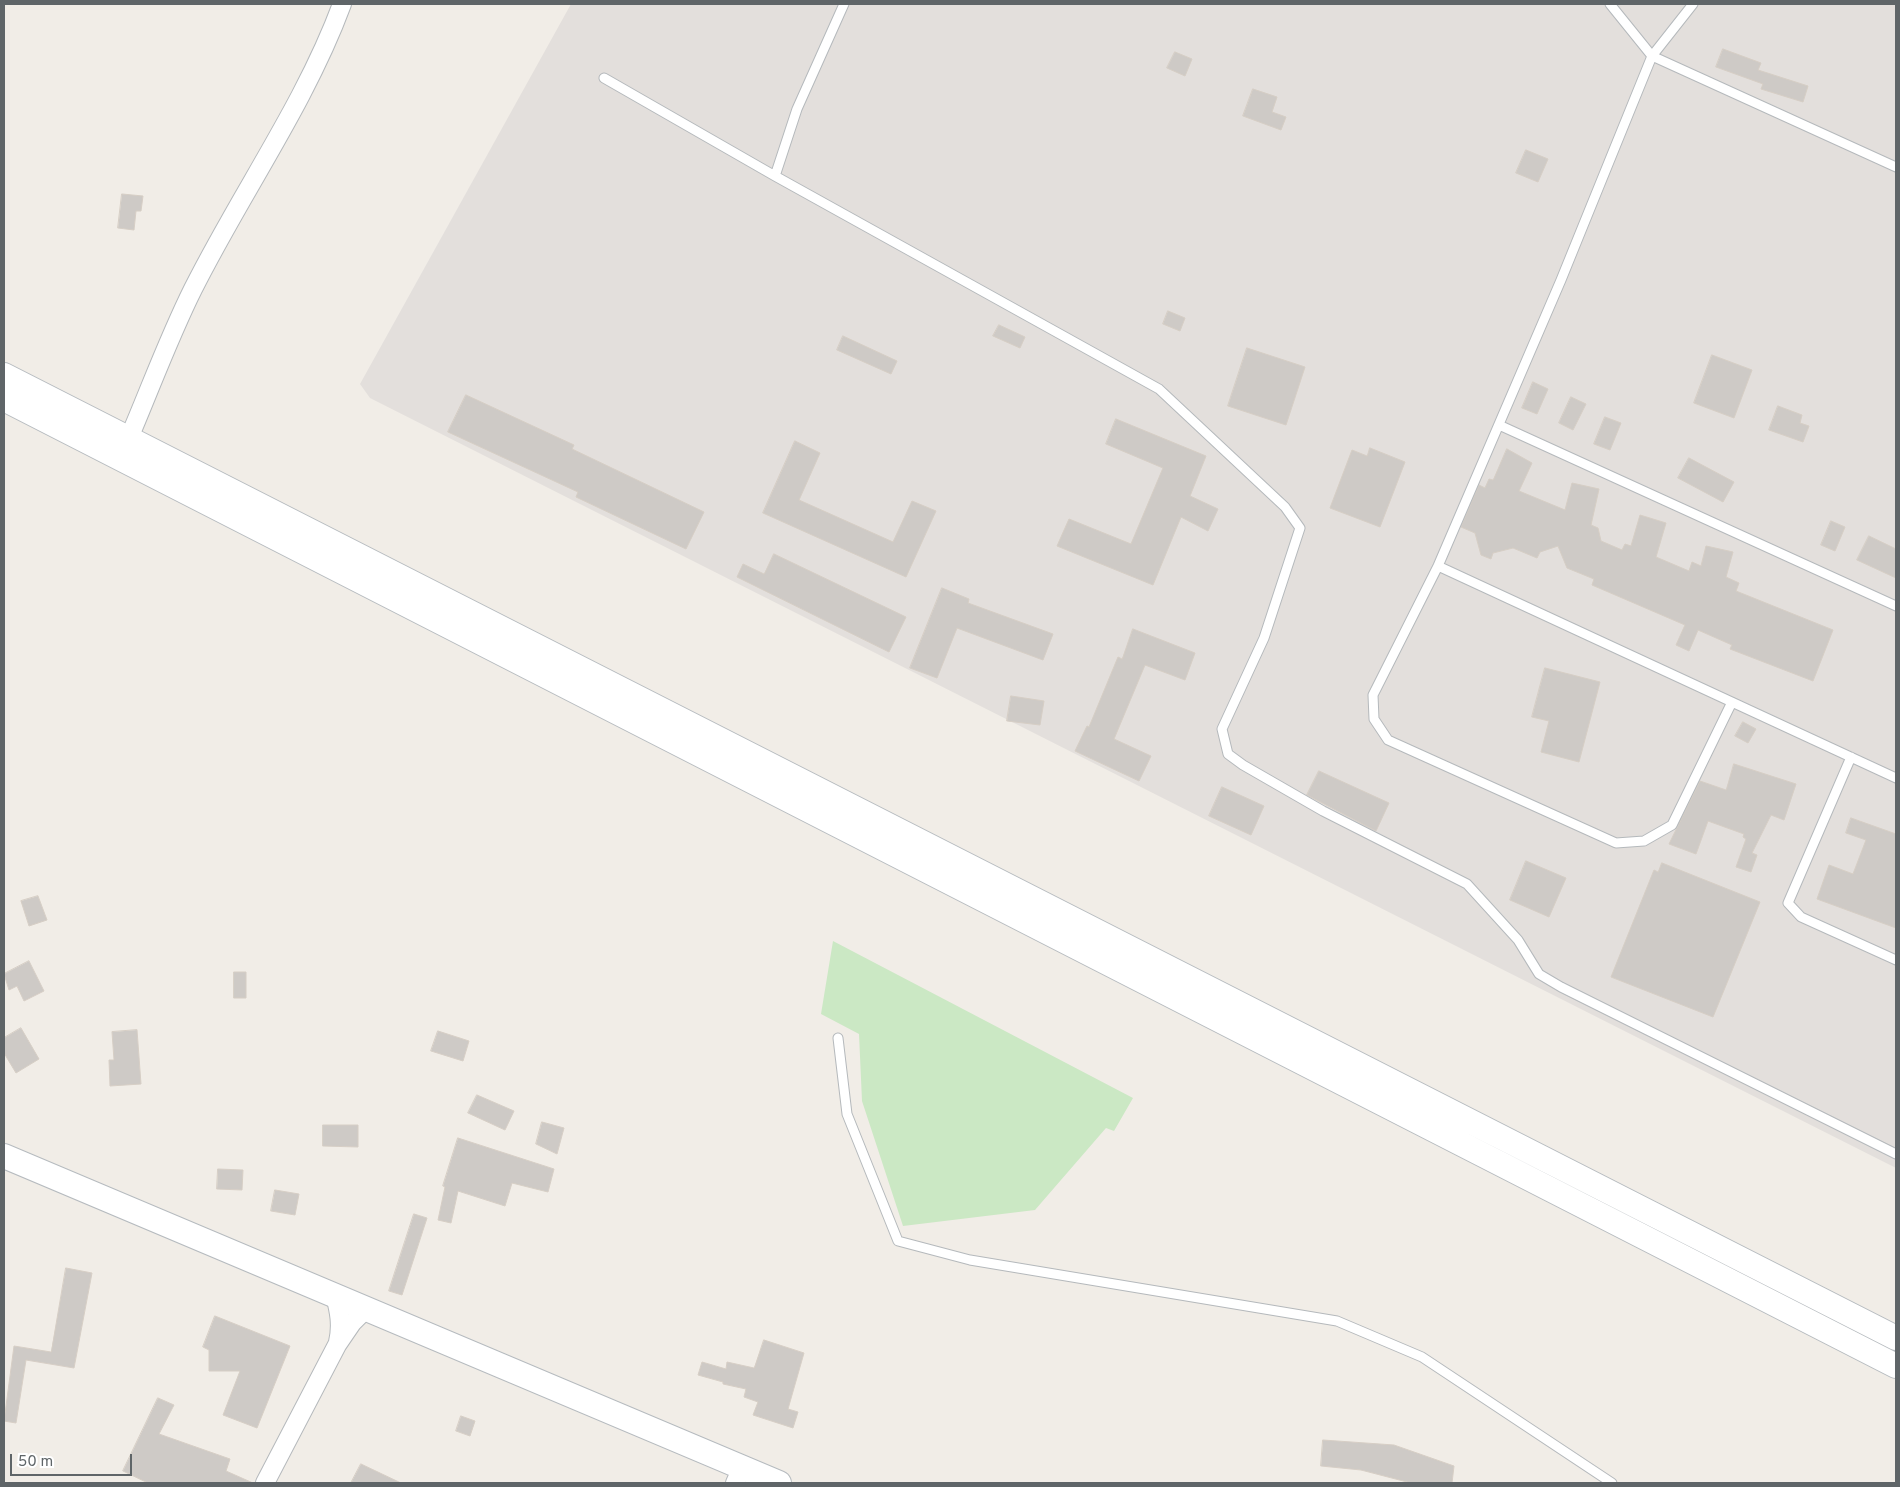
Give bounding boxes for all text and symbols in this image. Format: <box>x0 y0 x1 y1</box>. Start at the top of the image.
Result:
scale bar <box>12 1444 135 1476</box>
text: 50 m <box>18 1453 53 1472</box>

